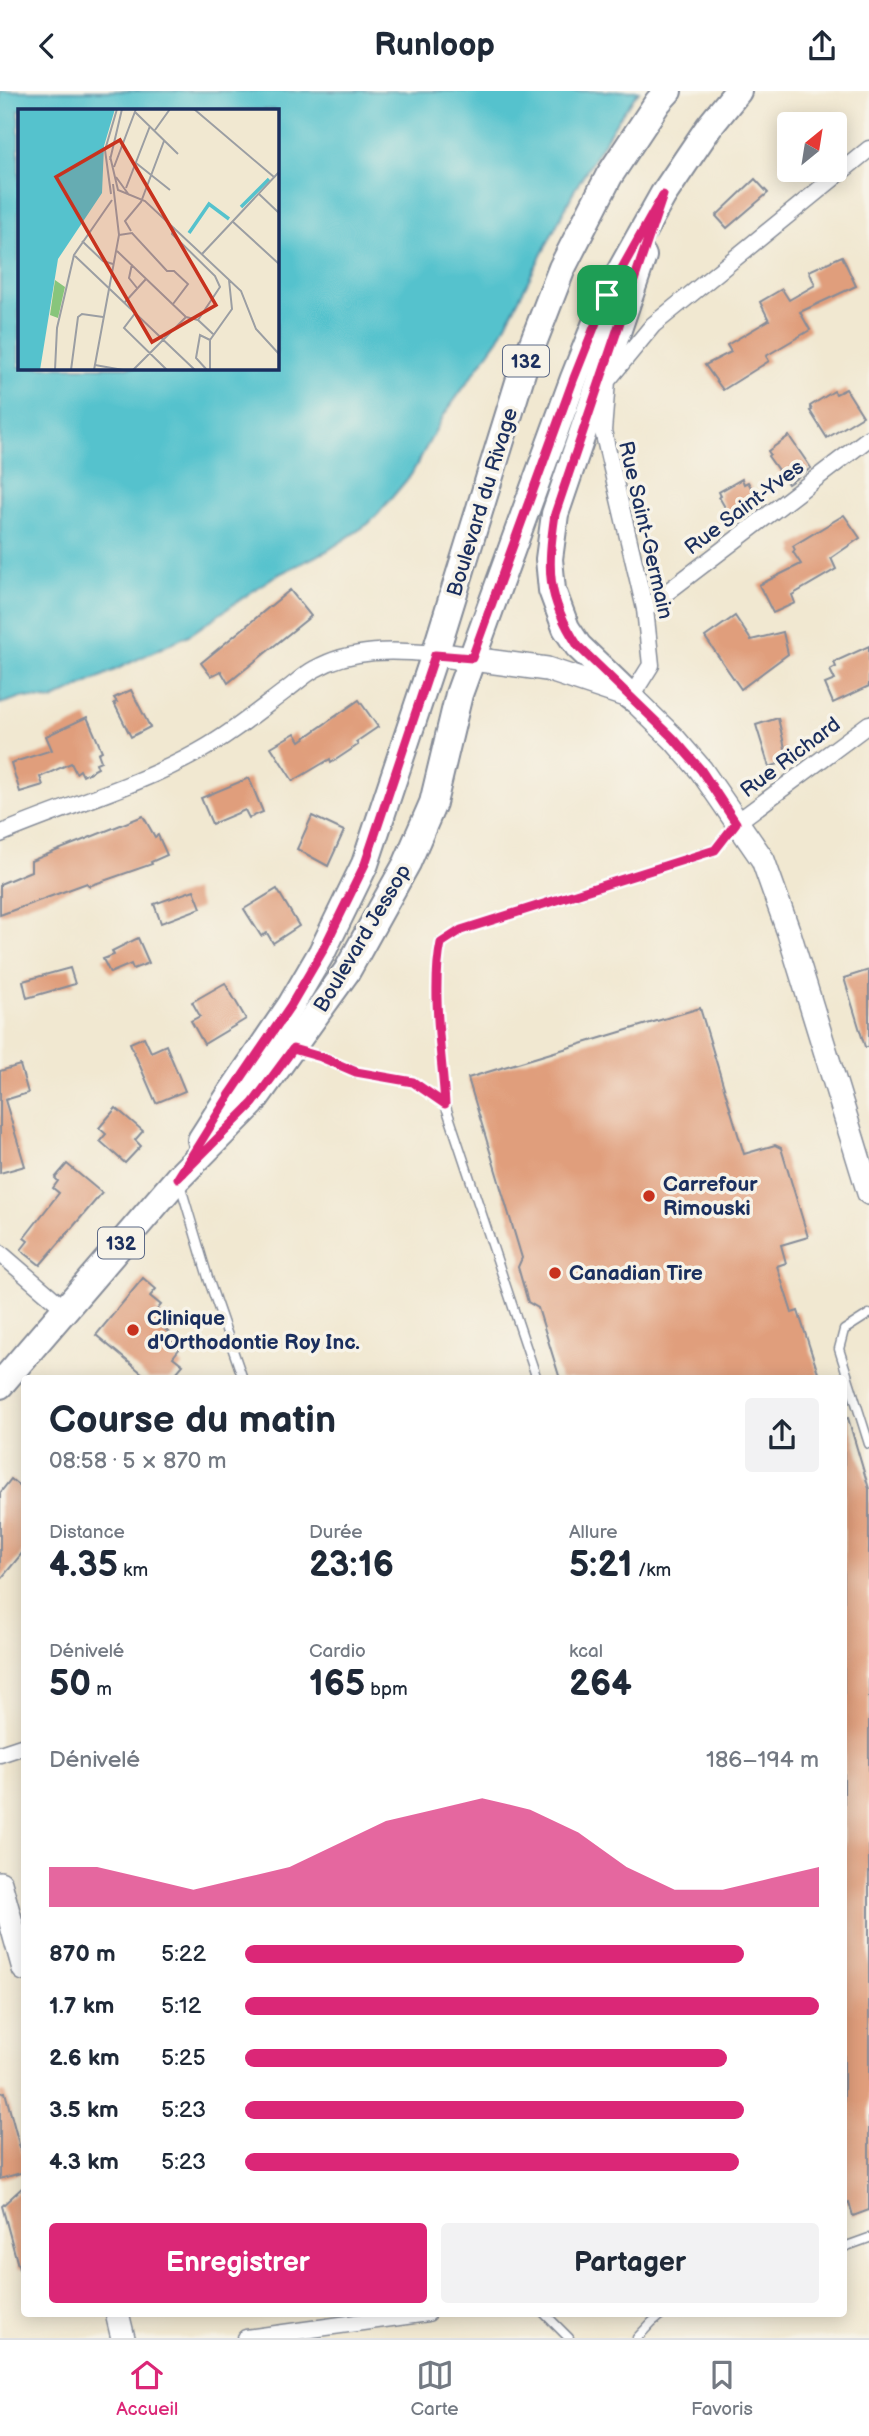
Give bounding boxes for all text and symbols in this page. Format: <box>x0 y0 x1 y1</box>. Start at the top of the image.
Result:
text: Runloop <box>374 26 495 65</box>
icon: back <box>28 27 66 65</box>
icon: share <box>803 27 841 65</box>
inset map <box>18 109 278 369</box>
north arrow <box>777 112 847 182</box>
map controls <box>777 112 847 182</box>
pin <box>577 265 637 325</box>
icon: arrive <box>588 276 626 314</box>
road number: 132 <box>503 345 549 377</box>
street label: Boulevard du Rivage <box>442 405 523 600</box>
street label: Rue Saint-Germain <box>613 439 678 621</box>
street label: Rue Saint-Yves <box>680 454 809 560</box>
street label: Rue Richard <box>735 712 845 803</box>
street label: Boulevard Jessop <box>308 860 416 1017</box>
place label: Carrefour Rimouski <box>663 1172 758 1221</box>
marker: Carrefour Rimouski <box>641 1188 657 1204</box>
road number: 132 <box>98 1227 144 1259</box>
place label: Canadian Tire <box>569 1261 703 1286</box>
marker: Canadian Tire <box>547 1265 563 1281</box>
place label: Clinique d'Orthodontie Roy Inc. <box>147 1306 360 1355</box>
marker: Clinique d'Orthodontie Roy Inc. <box>125 1322 141 1338</box>
text: Course du matin <box>49 1398 336 1443</box>
button: share <box>745 1398 819 1472</box>
text: 08:58 · 5 × 870 m <box>49 1447 227 1475</box>
text: Distance <box>49 1521 125 1544</box>
text: Durée <box>309 1521 363 1544</box>
text: Allure <box>569 1521 617 1544</box>
text: 4.35 <box>49 1544 118 1587</box>
text: 23:16 <box>309 1544 394 1587</box>
text: 5:21 <box>569 1544 633 1587</box>
text: km <box>118 1559 148 1582</box>
text: /km <box>633 1559 671 1582</box>
text: Dénivelé <box>49 1640 124 1663</box>
text: Cardio <box>309 1640 366 1663</box>
text: kcal <box>569 1640 603 1663</box>
text: 50 <box>49 1663 91 1706</box>
text: 165 <box>309 1663 365 1706</box>
text: 264 <box>569 1663 632 1706</box>
text: m <box>91 1678 112 1701</box>
text: bpm <box>365 1678 408 1701</box>
text: Dénivelé <box>49 1746 140 1774</box>
text: 186–194 m <box>706 1746 819 1774</box>
text: 870 m <box>49 1940 116 1968</box>
text: 5:22 <box>161 1940 206 1968</box>
text: 1.7 km <box>49 1992 114 2020</box>
text: 5:12 <box>161 1992 201 2020</box>
text: 2.6 km <box>49 2044 120 2072</box>
text: 5:25 <box>161 2044 206 2072</box>
text: 3.5 km <box>49 2096 119 2124</box>
text: 5:23 <box>161 2096 206 2124</box>
text: 4.3 km <box>49 2148 119 2176</box>
text: 5:23 <box>161 2148 206 2176</box>
button: Enregistrer <box>49 2223 427 2303</box>
button: Partager <box>441 2223 819 2303</box>
tab: Accueil <box>116 2356 178 2421</box>
tab: Carte <box>411 2356 458 2421</box>
tab: Favoris <box>691 2356 753 2421</box>

